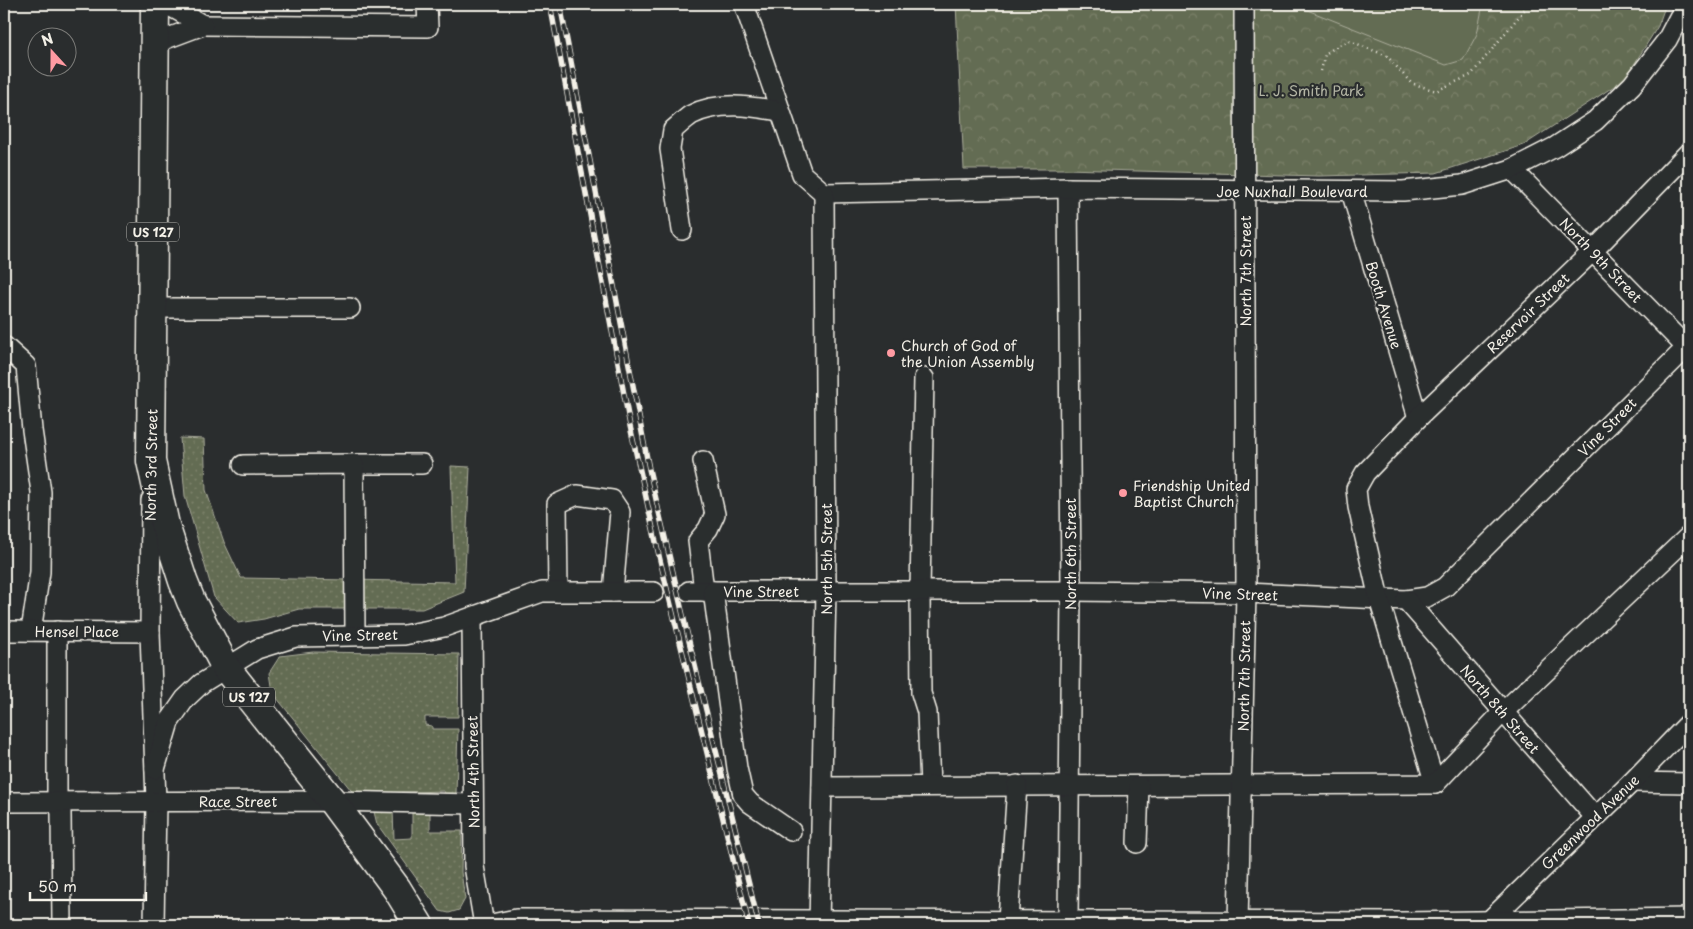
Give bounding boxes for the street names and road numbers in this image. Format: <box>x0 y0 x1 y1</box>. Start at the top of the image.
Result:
street label: Joe Nuxhall Boulevard <box>1217 181 1368 202</box>
street label: North 9th Street <box>1555 213 1647 307</box>
street label: North 7th Street <box>1235 215 1256 326</box>
road number: US 127 <box>127 222 179 242</box>
street label: Booth Avenue <box>1361 258 1407 352</box>
street label: Reservoir Street <box>1482 268 1574 358</box>
street label: Vine Street <box>1573 393 1641 461</box>
street label: North 3rd Street <box>140 408 162 521</box>
street label: North 6th Street <box>1060 498 1081 610</box>
street label: North 5th Street <box>816 503 837 615</box>
street label: Vine Street <box>723 581 799 602</box>
street label: Vine Street <box>1202 582 1278 606</box>
street label: North 7th Street <box>1233 620 1255 732</box>
street label: Hensel Place <box>35 621 120 642</box>
street label: Vine Street <box>322 624 398 646</box>
street label: North 8th Street <box>1455 660 1545 758</box>
road number: US 127 <box>223 688 275 706</box>
street label: North 4th Street <box>462 715 484 829</box>
street label: Greenwood Avenue <box>1536 769 1644 874</box>
street label: Race Street <box>199 791 277 812</box>

